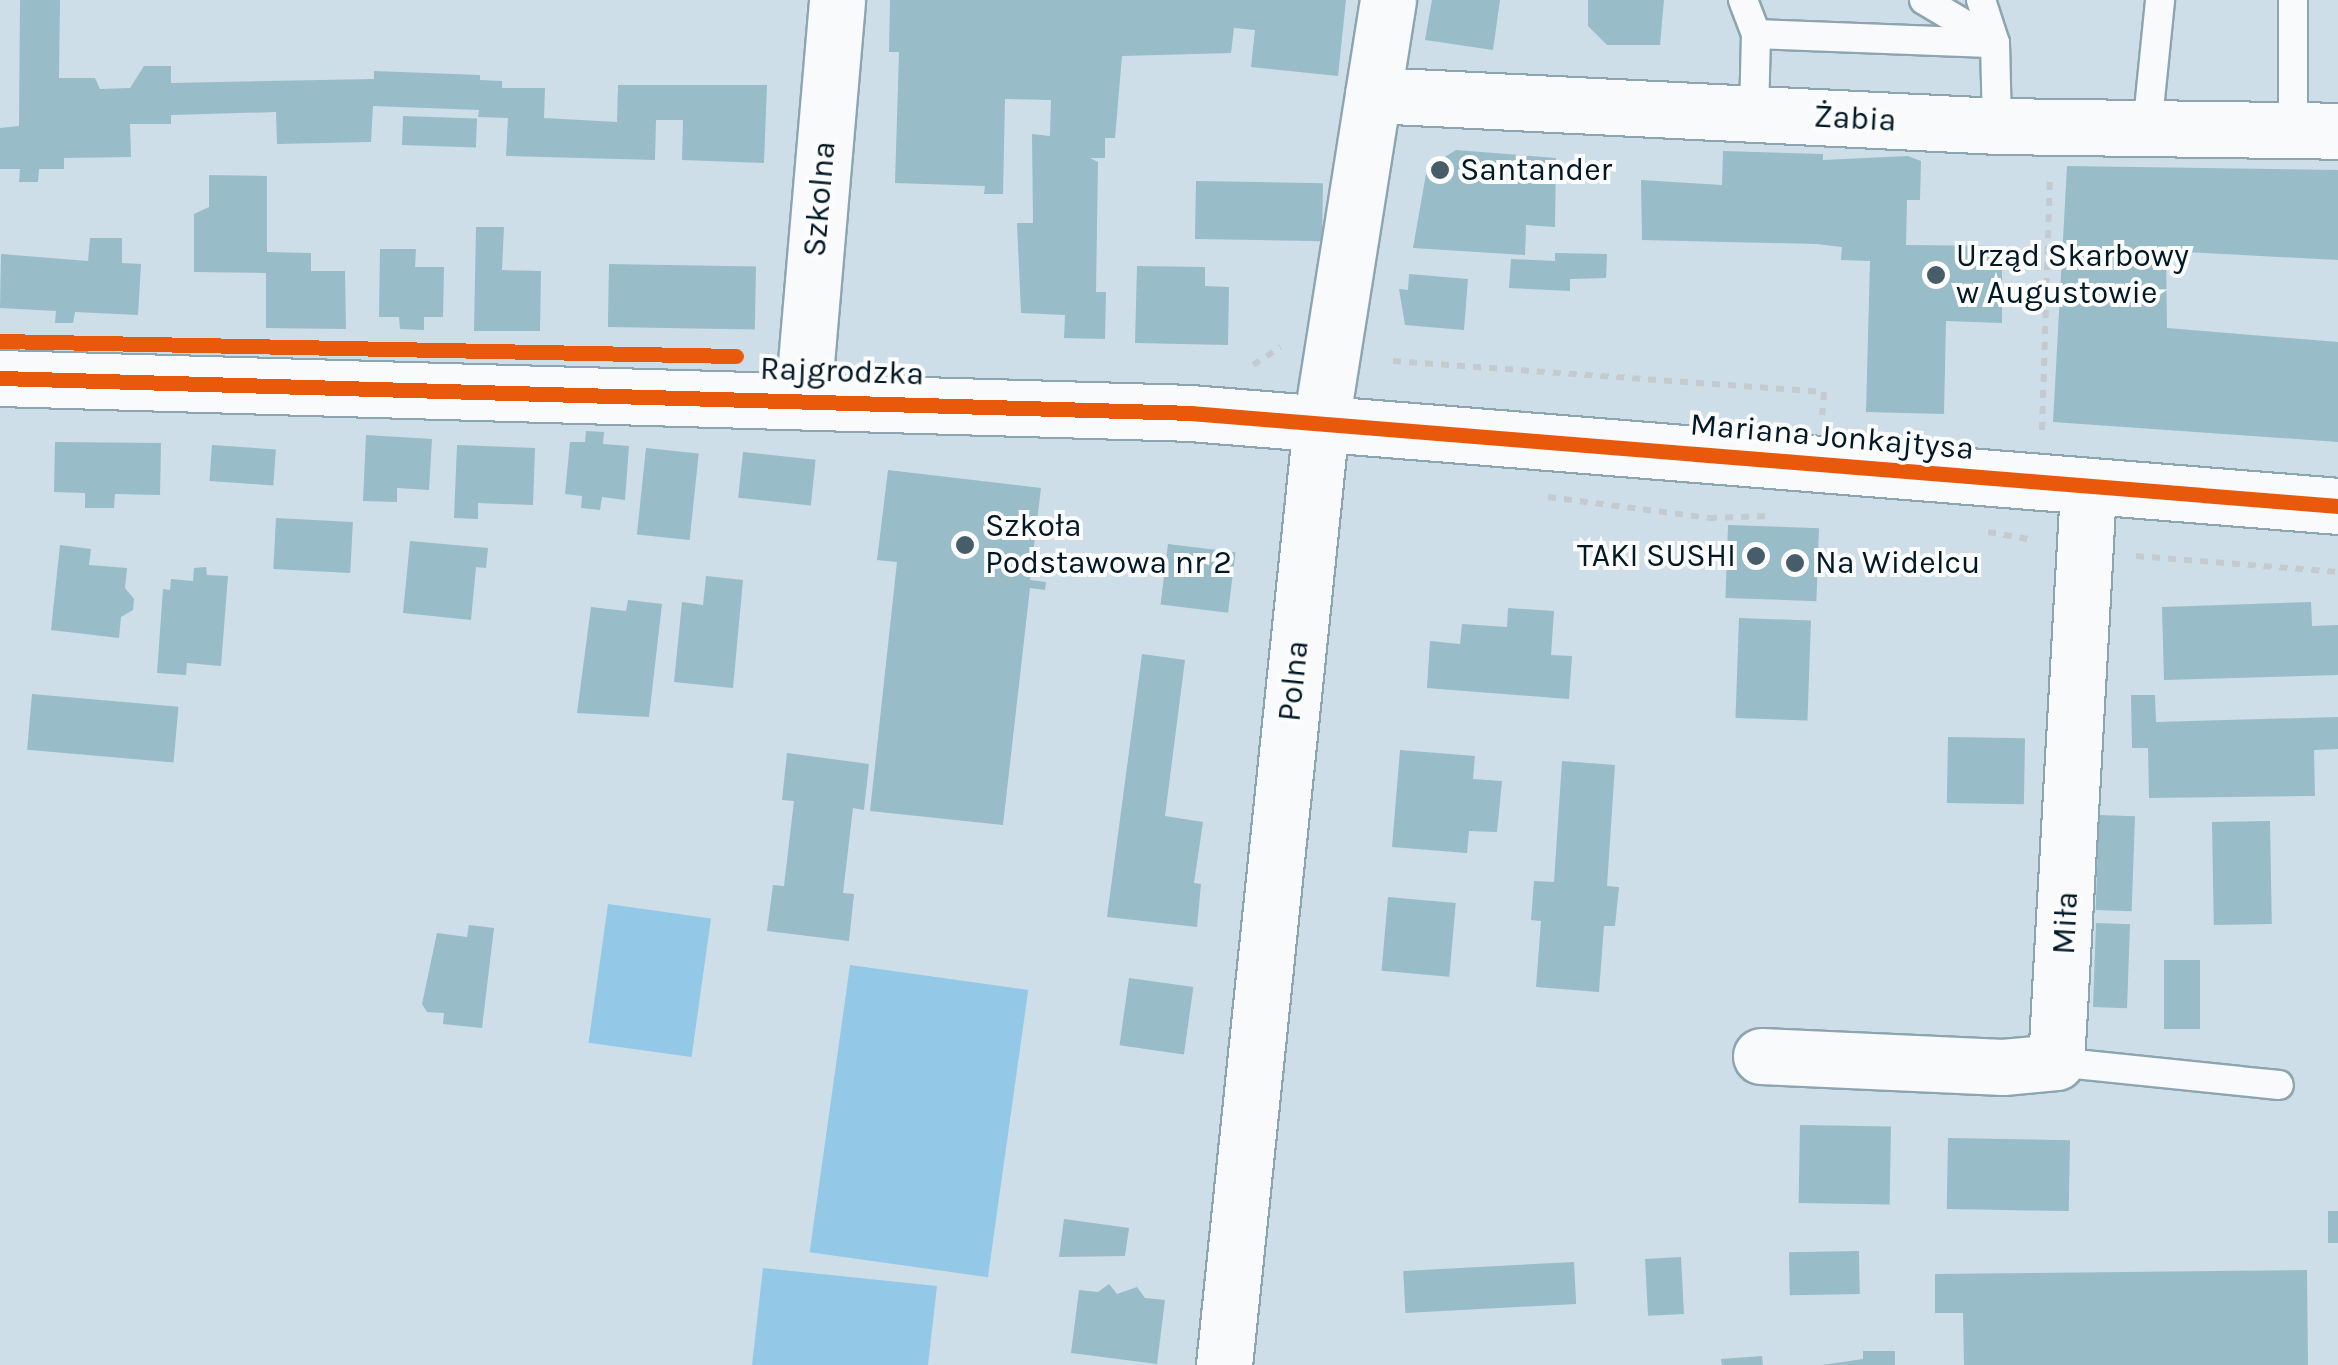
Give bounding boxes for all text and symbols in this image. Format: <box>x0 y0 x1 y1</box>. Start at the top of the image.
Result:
street label: Żabia <box>1813 98 1897 140</box>
street label: Szkolna <box>796 140 844 258</box>
place label: Santander <box>1460 151 1612 189</box>
marker: Santander <box>1429 159 1451 181</box>
place label: Urząd Skarbowy w Augustowie <box>1956 238 2189 313</box>
marker: Urząd Skarbowy w Augustowie <box>1925 264 1947 286</box>
street label: Rajgrodzka <box>759 350 925 394</box>
street label: Mariana Jonkajtysa <box>1689 405 1975 469</box>
place label: Szkoła Podstawowa nr 2 <box>985 508 1232 583</box>
marker: Szkoła Podstawowa nr 2 <box>954 534 976 556</box>
place label: TAKI SUSHI <box>1577 537 1736 575</box>
place label: Na Widelcu <box>1815 544 1980 582</box>
marker: TAKI SUSHI <box>1745 545 1767 567</box>
marker: Na Widelcu <box>1784 552 1806 574</box>
street label: Polna <box>1271 639 1317 723</box>
street label: Miła <box>2045 890 2087 956</box>

